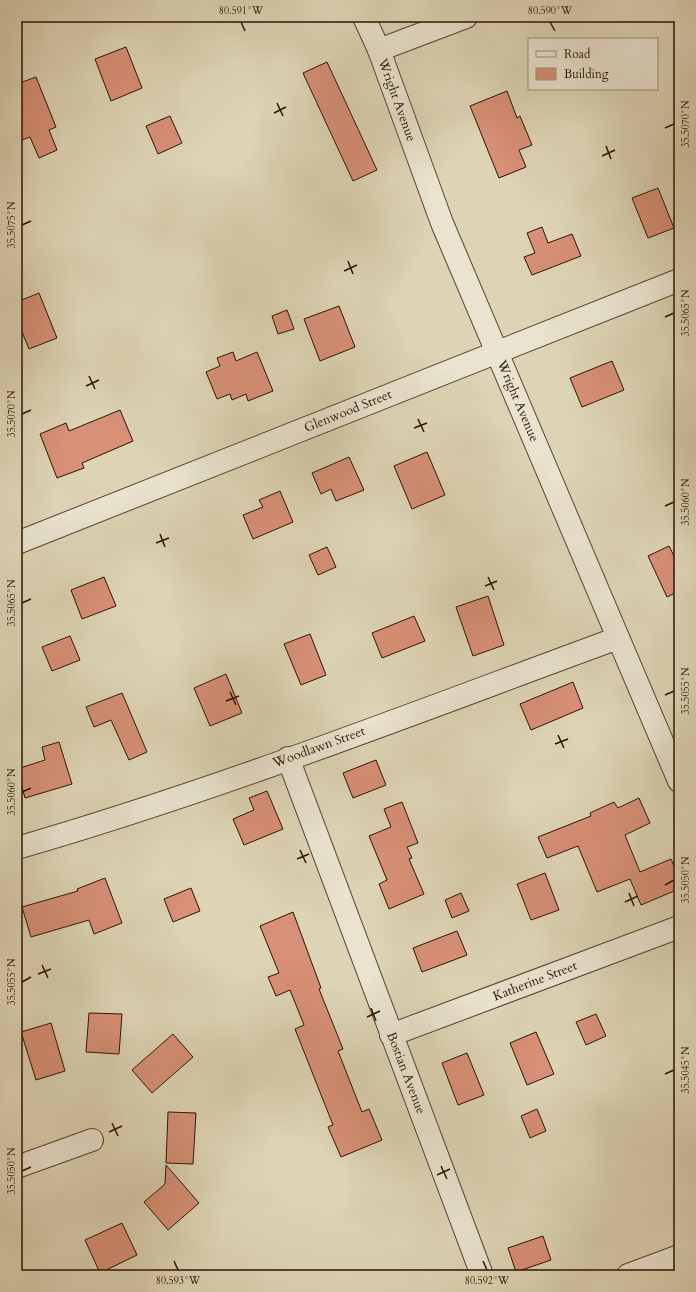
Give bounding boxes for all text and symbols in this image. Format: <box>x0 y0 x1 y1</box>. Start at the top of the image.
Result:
text: 80.591°W <box>219 4 264 18</box>
text: 80.590°W <box>528 4 573 18</box>
legend <box>528 38 658 90</box>
text: Road <box>564 46 591 62</box>
street label: Wright Avenue <box>373 55 420 144</box>
text: Building <box>564 66 609 82</box>
text: 35.5070°N <box>679 100 693 147</box>
text: 35.5075°N <box>5 201 19 248</box>
text: 35.5065°N <box>679 289 693 336</box>
street label: Wright Avenue <box>492 357 543 445</box>
street label: Glenwood Street <box>301 385 395 437</box>
text: 35.5070°N <box>5 390 19 437</box>
text: 35.5060°N <box>679 478 693 525</box>
text: 35.5065°N <box>5 579 19 626</box>
text: 35.5055°N <box>679 667 693 714</box>
street label: Woodlawn Street <box>269 722 368 772</box>
text: 35.5060°N <box>5 768 19 815</box>
text: 35.5050°N <box>679 856 693 903</box>
street label: Katherine Street <box>490 957 580 1005</box>
text: 35.5055°N <box>5 958 19 1005</box>
street label: Bostian Avenue <box>382 1029 430 1117</box>
text: 35.5045°N <box>679 1046 693 1093</box>
text: 35.5050°N <box>5 1147 19 1194</box>
text: 80.593°W <box>156 1274 201 1288</box>
text: 80.592°W <box>465 1274 510 1288</box>

